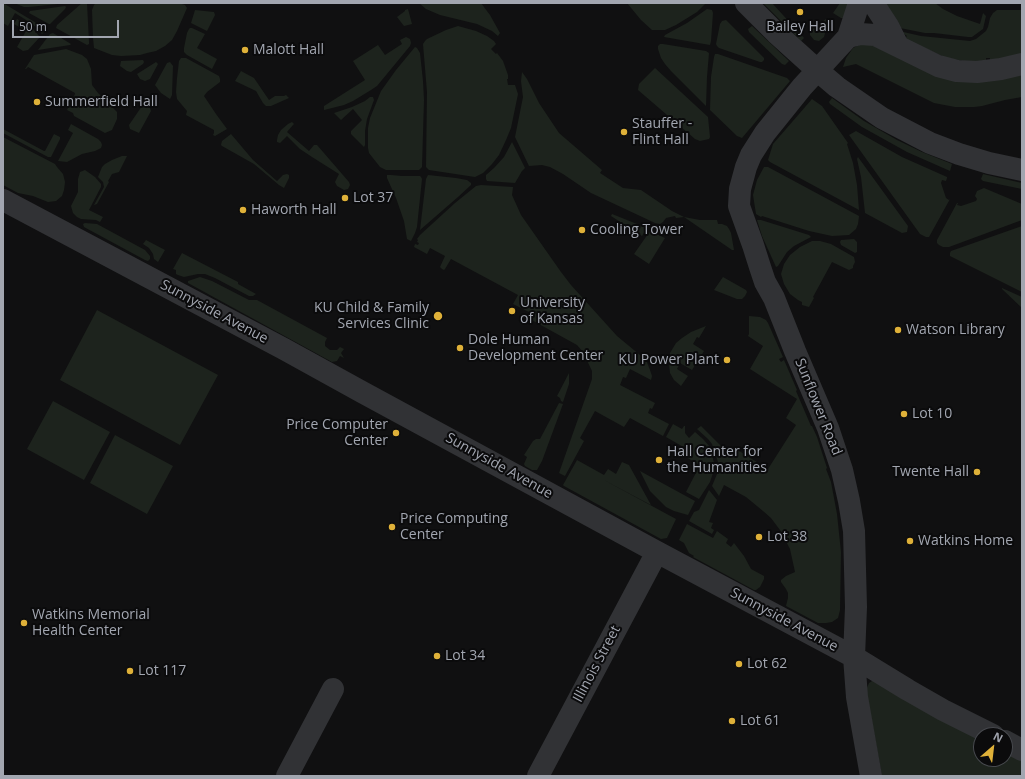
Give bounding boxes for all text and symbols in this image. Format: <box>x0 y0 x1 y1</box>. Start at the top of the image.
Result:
marker: Bailey Hall <box>795 7 805 17</box>
scale bar <box>14 12 121 38</box>
text: 50 m <box>19 18 47 35</box>
place label: Bailey Hall <box>766 19 834 35</box>
place label: Malott Hall <box>253 42 324 58</box>
marker: Malott Hall <box>240 45 250 55</box>
place label: Summerfield Hall <box>45 94 158 110</box>
marker: Summerfield Hall <box>32 97 42 107</box>
place label: Stauffer - Flint Hall <box>632 116 692 148</box>
marker: Stauffer - Flint Hall <box>619 127 629 137</box>
place label: Lot 37 <box>353 190 393 206</box>
marker: Lot 37 <box>340 193 350 203</box>
place label: Haworth Hall <box>251 202 336 218</box>
marker: Haworth Hall <box>238 205 248 215</box>
place label: Cooling Tower <box>590 222 683 238</box>
marker: Cooling Tower <box>577 225 587 235</box>
street label: Sunnyside Avenue <box>157 277 271 347</box>
place label: University of Kansas <box>520 295 585 328</box>
place label: KU Child & Family Services Clinic <box>314 300 429 332</box>
marker: University of Kansas <box>507 306 517 316</box>
marker: KU Child & Family Services Clinic <box>432 310 444 322</box>
place label: Watson Library <box>906 322 1005 338</box>
marker: Watson Library <box>893 325 903 335</box>
place label: Dole Human Development Center <box>468 332 603 364</box>
marker: Dole Human Development Center <box>455 343 465 353</box>
place label: KU Power Plant <box>618 352 719 368</box>
marker: KU Power Plant <box>722 355 732 365</box>
street label: Sunflower Road <box>791 356 845 458</box>
place label: Lot 10 <box>912 406 952 422</box>
marker: Lot 10 <box>899 409 909 419</box>
place label: Price Computer Center <box>286 417 388 450</box>
marker: Price Computer Center <box>391 428 401 438</box>
street label: Sunnyside Avenue <box>443 430 555 502</box>
place label: Hall Center for the Humanities <box>667 444 767 476</box>
marker: Hall Center for the Humanities <box>654 455 664 465</box>
place label: Twente Hall <box>892 464 969 480</box>
marker: Twente Hall <box>972 467 982 477</box>
place label: Price Computing Center <box>400 511 508 544</box>
marker: Price Computing Center <box>387 522 397 532</box>
place label: Lot 38 <box>767 529 807 545</box>
marker: Lot 38 <box>754 532 764 542</box>
place label: Watkins Home <box>918 533 1013 549</box>
marker: Watkins Home <box>905 536 915 546</box>
street label: Sunnyside Avenue <box>727 585 841 655</box>
place label: Watkins Memorial Health Center <box>32 607 150 640</box>
marker: Watkins Memorial Health Center <box>19 618 29 628</box>
street label: Illinois Street <box>570 623 624 705</box>
place label: Lot 34 <box>445 648 485 664</box>
marker: Lot 34 <box>432 651 442 661</box>
place label: Lot 62 <box>747 656 787 672</box>
marker: Lot 62 <box>734 659 744 669</box>
place label: Lot 117 <box>138 663 186 679</box>
marker: Lot 117 <box>125 666 135 676</box>
place label: Lot 61 <box>740 713 780 729</box>
marker: Lot 61 <box>727 716 737 726</box>
north arrow <box>973 727 1013 767</box>
text: N <box>991 728 1006 746</box>

